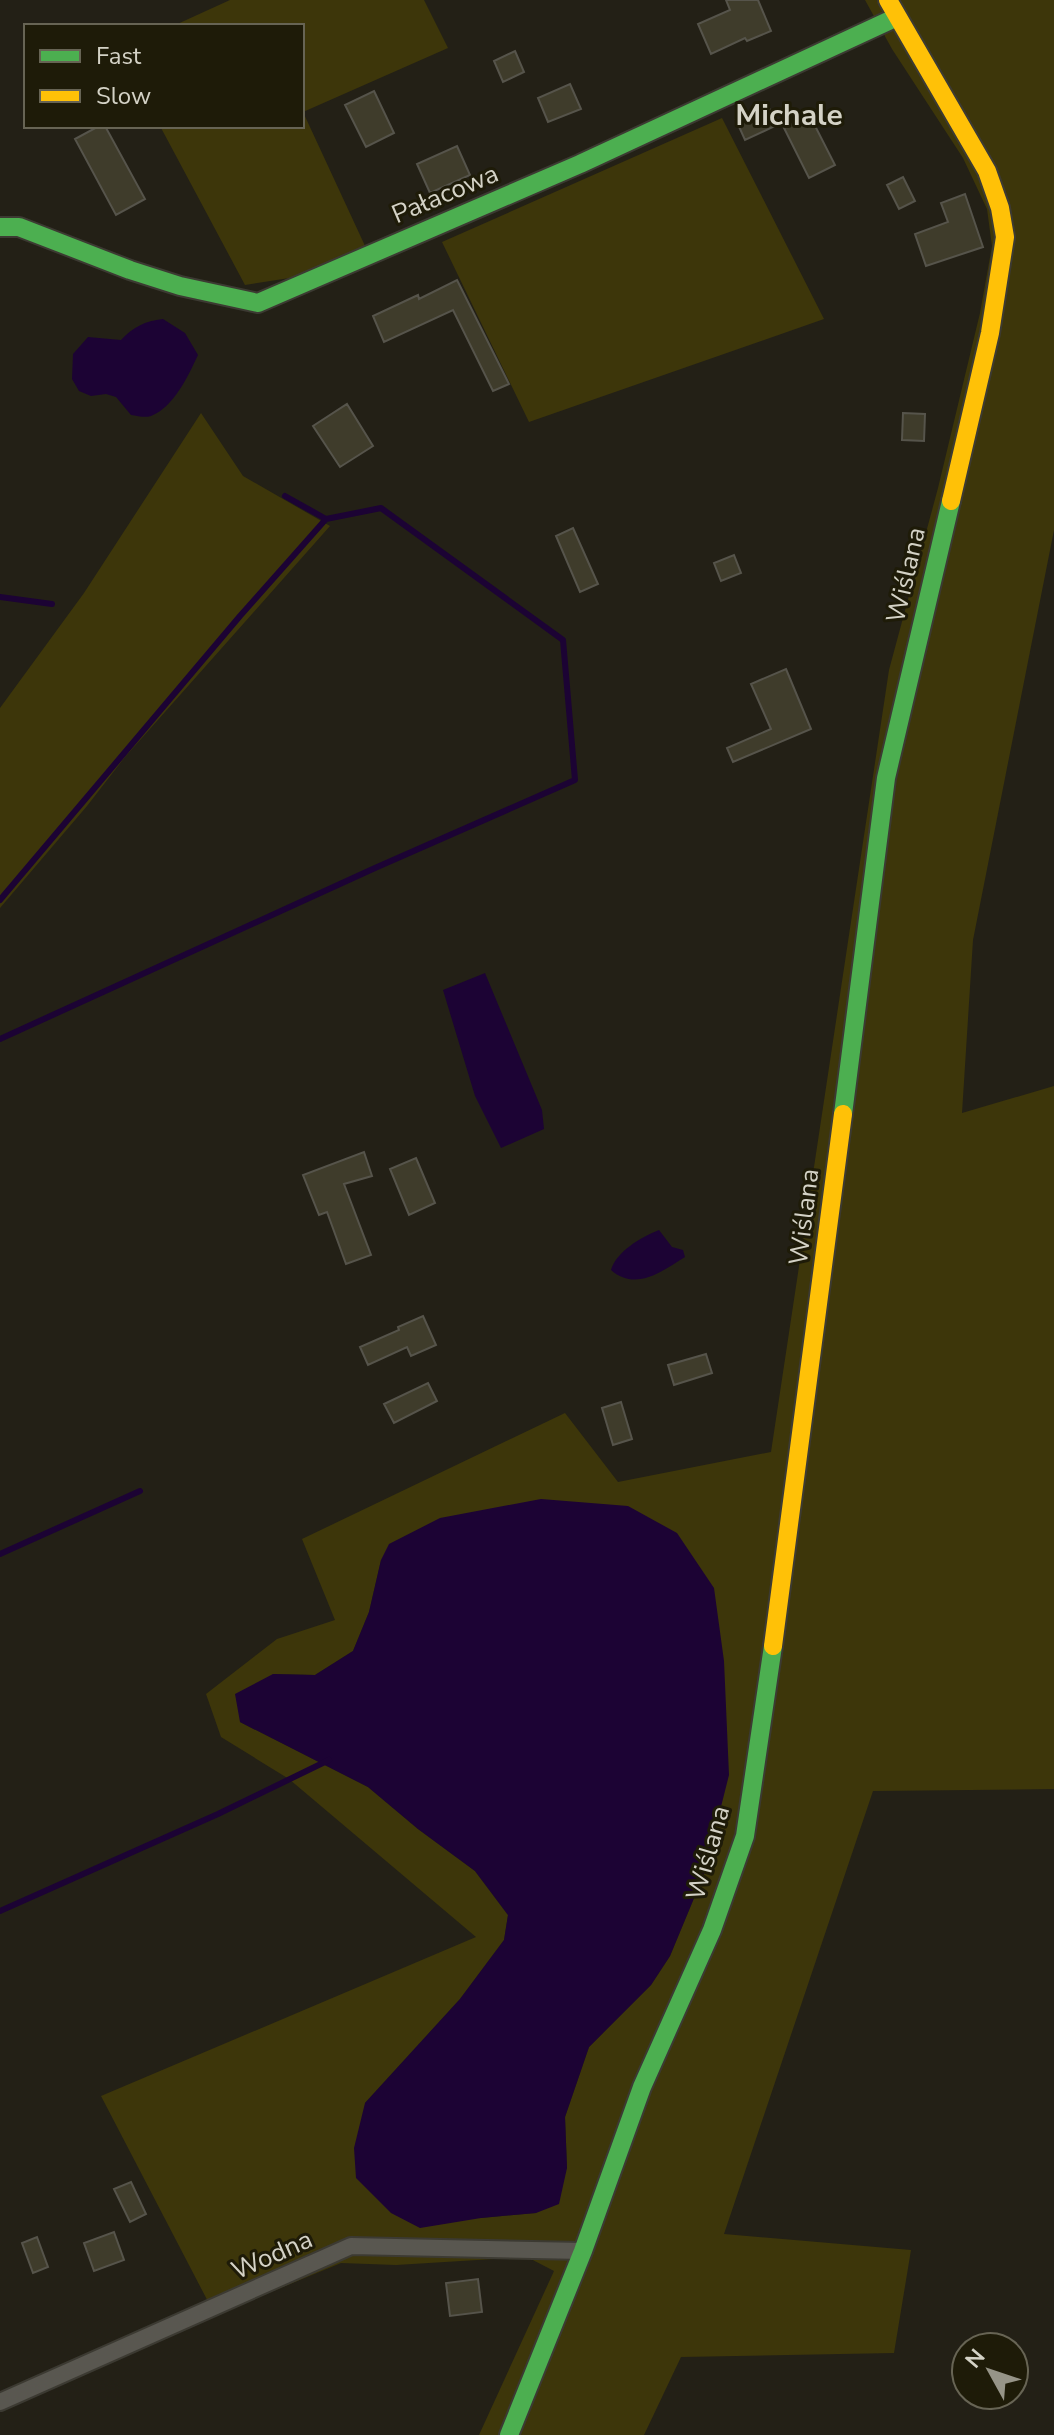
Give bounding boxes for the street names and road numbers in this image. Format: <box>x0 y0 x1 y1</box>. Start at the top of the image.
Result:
street label: Pałacowa <box>386 156 504 232</box>
street label: Wiślana <box>878 524 934 626</box>
street label: Wiślana <box>781 1167 827 1267</box>
street label: Wiślana <box>678 1801 738 1905</box>
street label: Wodna <box>226 2222 318 2288</box>

